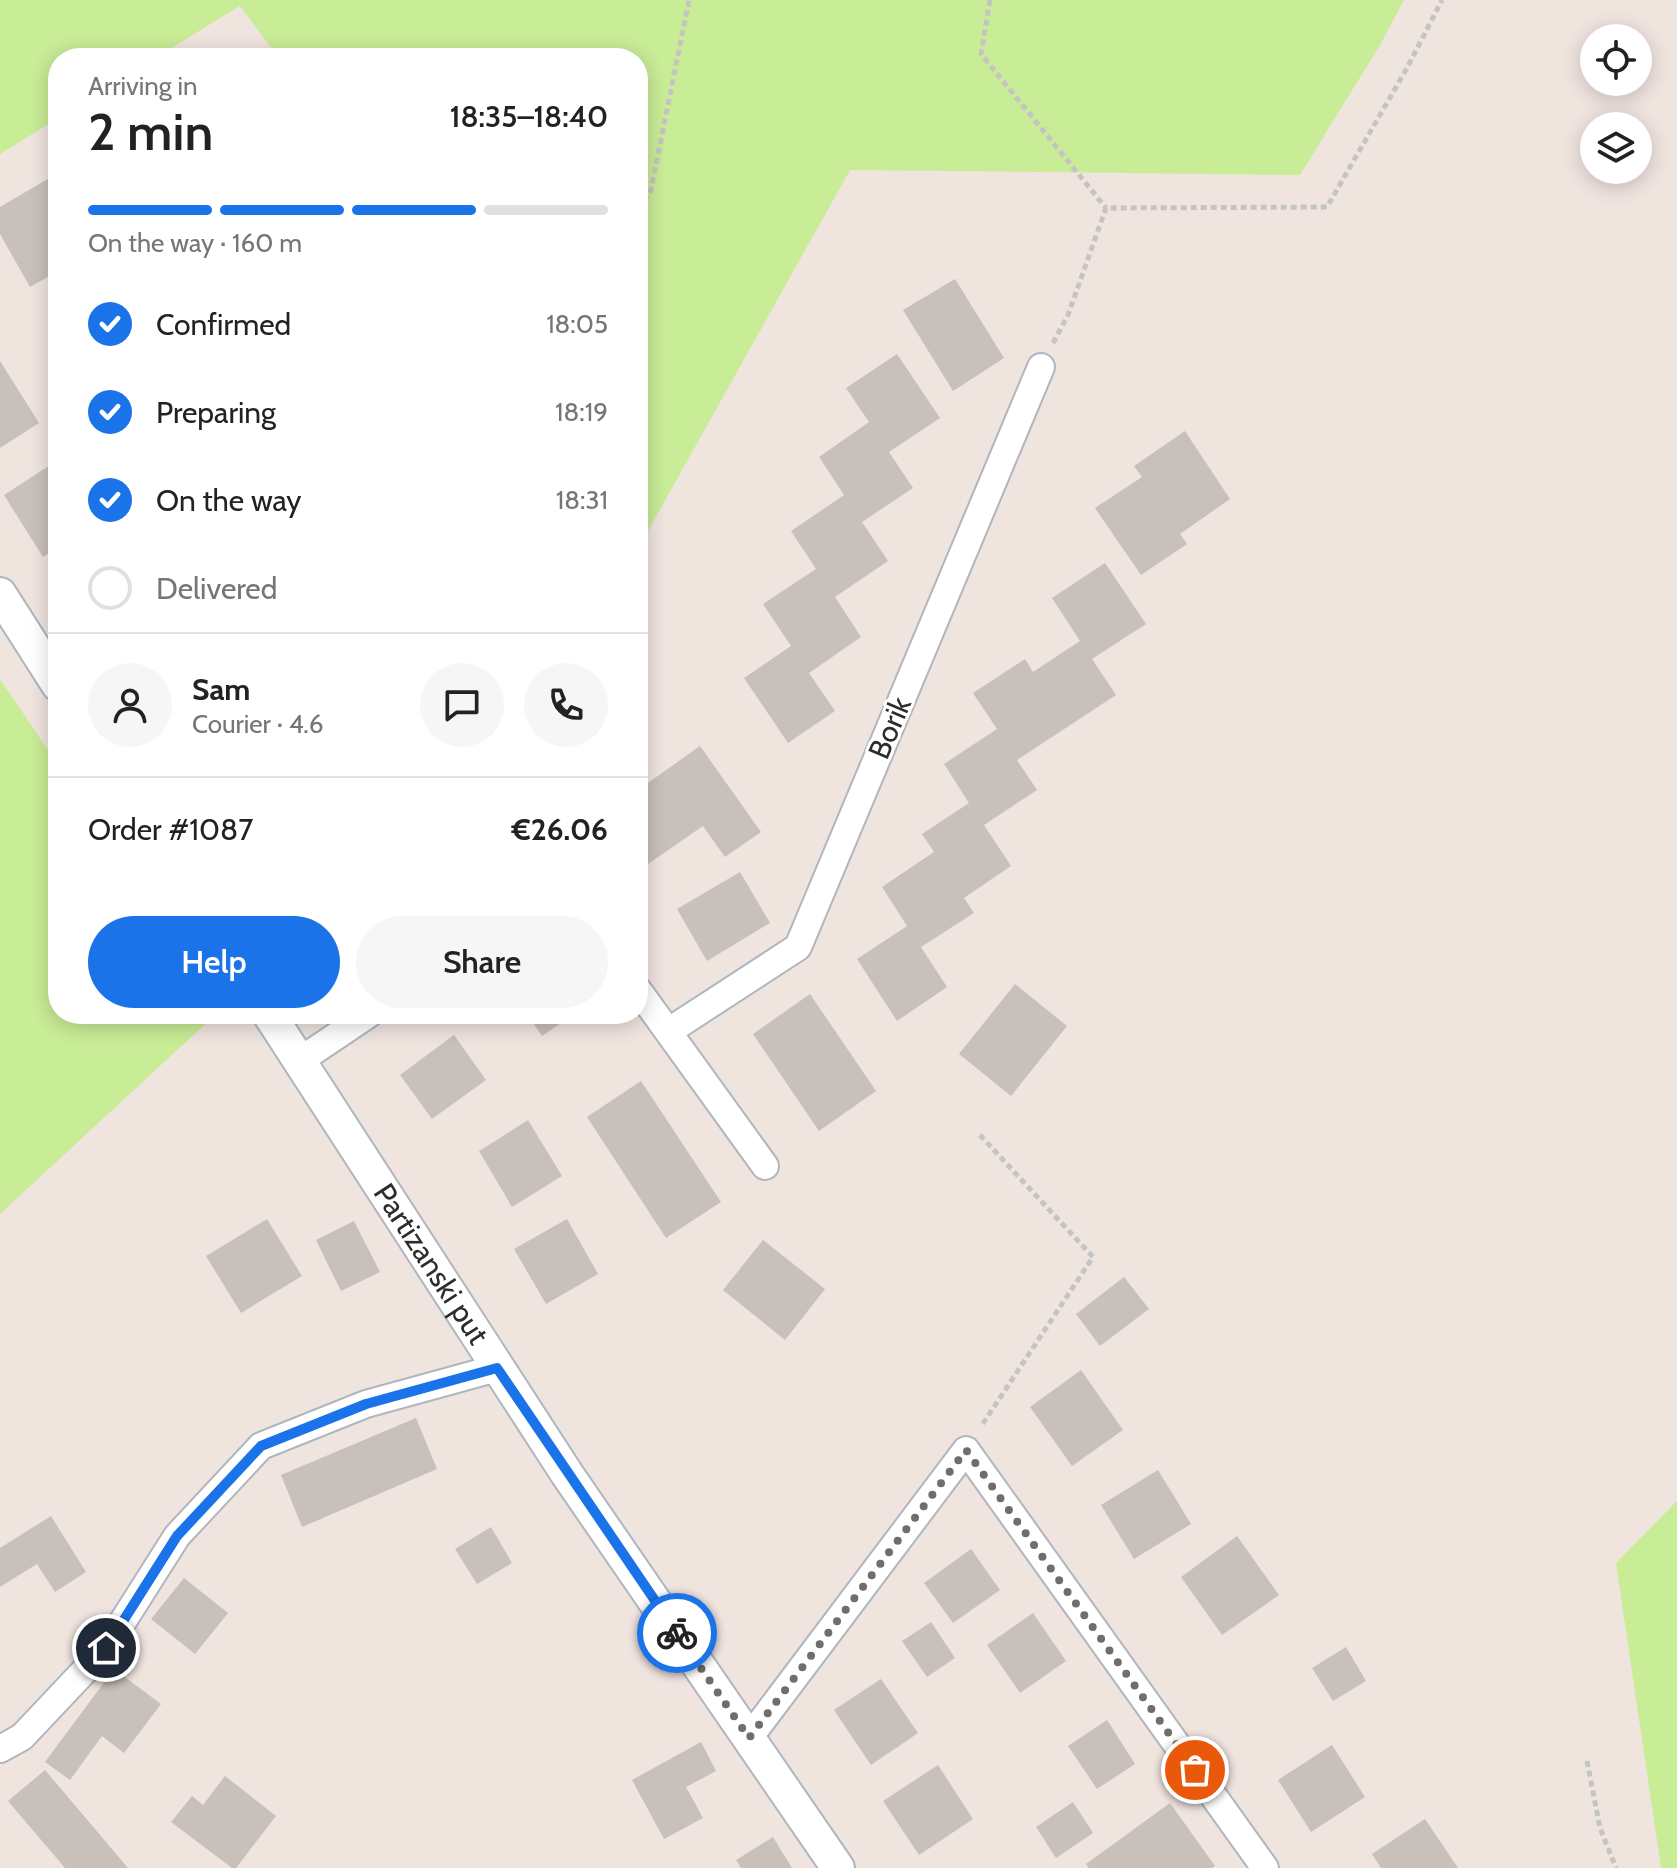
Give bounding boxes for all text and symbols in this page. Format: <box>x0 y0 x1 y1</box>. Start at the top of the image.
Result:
map controls <box>1580 24 1652 184</box>
button: locate <box>1580 24 1652 96</box>
text: Arriving in <box>88 70 198 102</box>
text: 18:35–18:40 <box>450 98 608 135</box>
text: 2 min <box>88 100 213 163</box>
button: layers <box>1580 112 1652 184</box>
text: On the way · 160 m <box>88 227 302 259</box>
icon: check <box>88 302 132 346</box>
text: Confirmed <box>156 306 291 343</box>
text: 18:05 <box>546 308 608 340</box>
icon: check <box>88 390 132 434</box>
text: Preparing <box>156 394 276 431</box>
text: 18:19 <box>555 396 608 428</box>
icon: check <box>88 478 132 522</box>
text: On the way <box>156 482 301 519</box>
text: 18:31 <box>556 484 608 516</box>
text: Delivered <box>156 570 277 607</box>
button: person <box>88 663 172 747</box>
button: chat <box>420 663 504 747</box>
button: phone <box>524 663 608 747</box>
text: Sam <box>192 671 250 708</box>
street label: Borik <box>860 691 919 764</box>
text: Courier · 4.6 <box>192 708 324 740</box>
text: Order #1087 <box>88 811 253 848</box>
text: €26.06 <box>512 811 608 848</box>
button: Help <box>88 916 340 1008</box>
button: Share <box>356 916 608 1008</box>
street label: Partizanski put <box>366 1177 497 1351</box>
courier <box>637 1593 717 1673</box>
icon: bike <box>655 1611 699 1655</box>
pin <box>72 1614 140 1682</box>
icon: home <box>84 1626 128 1670</box>
pin <box>1161 1736 1229 1804</box>
icon: bag <box>1173 1748 1217 1792</box>

